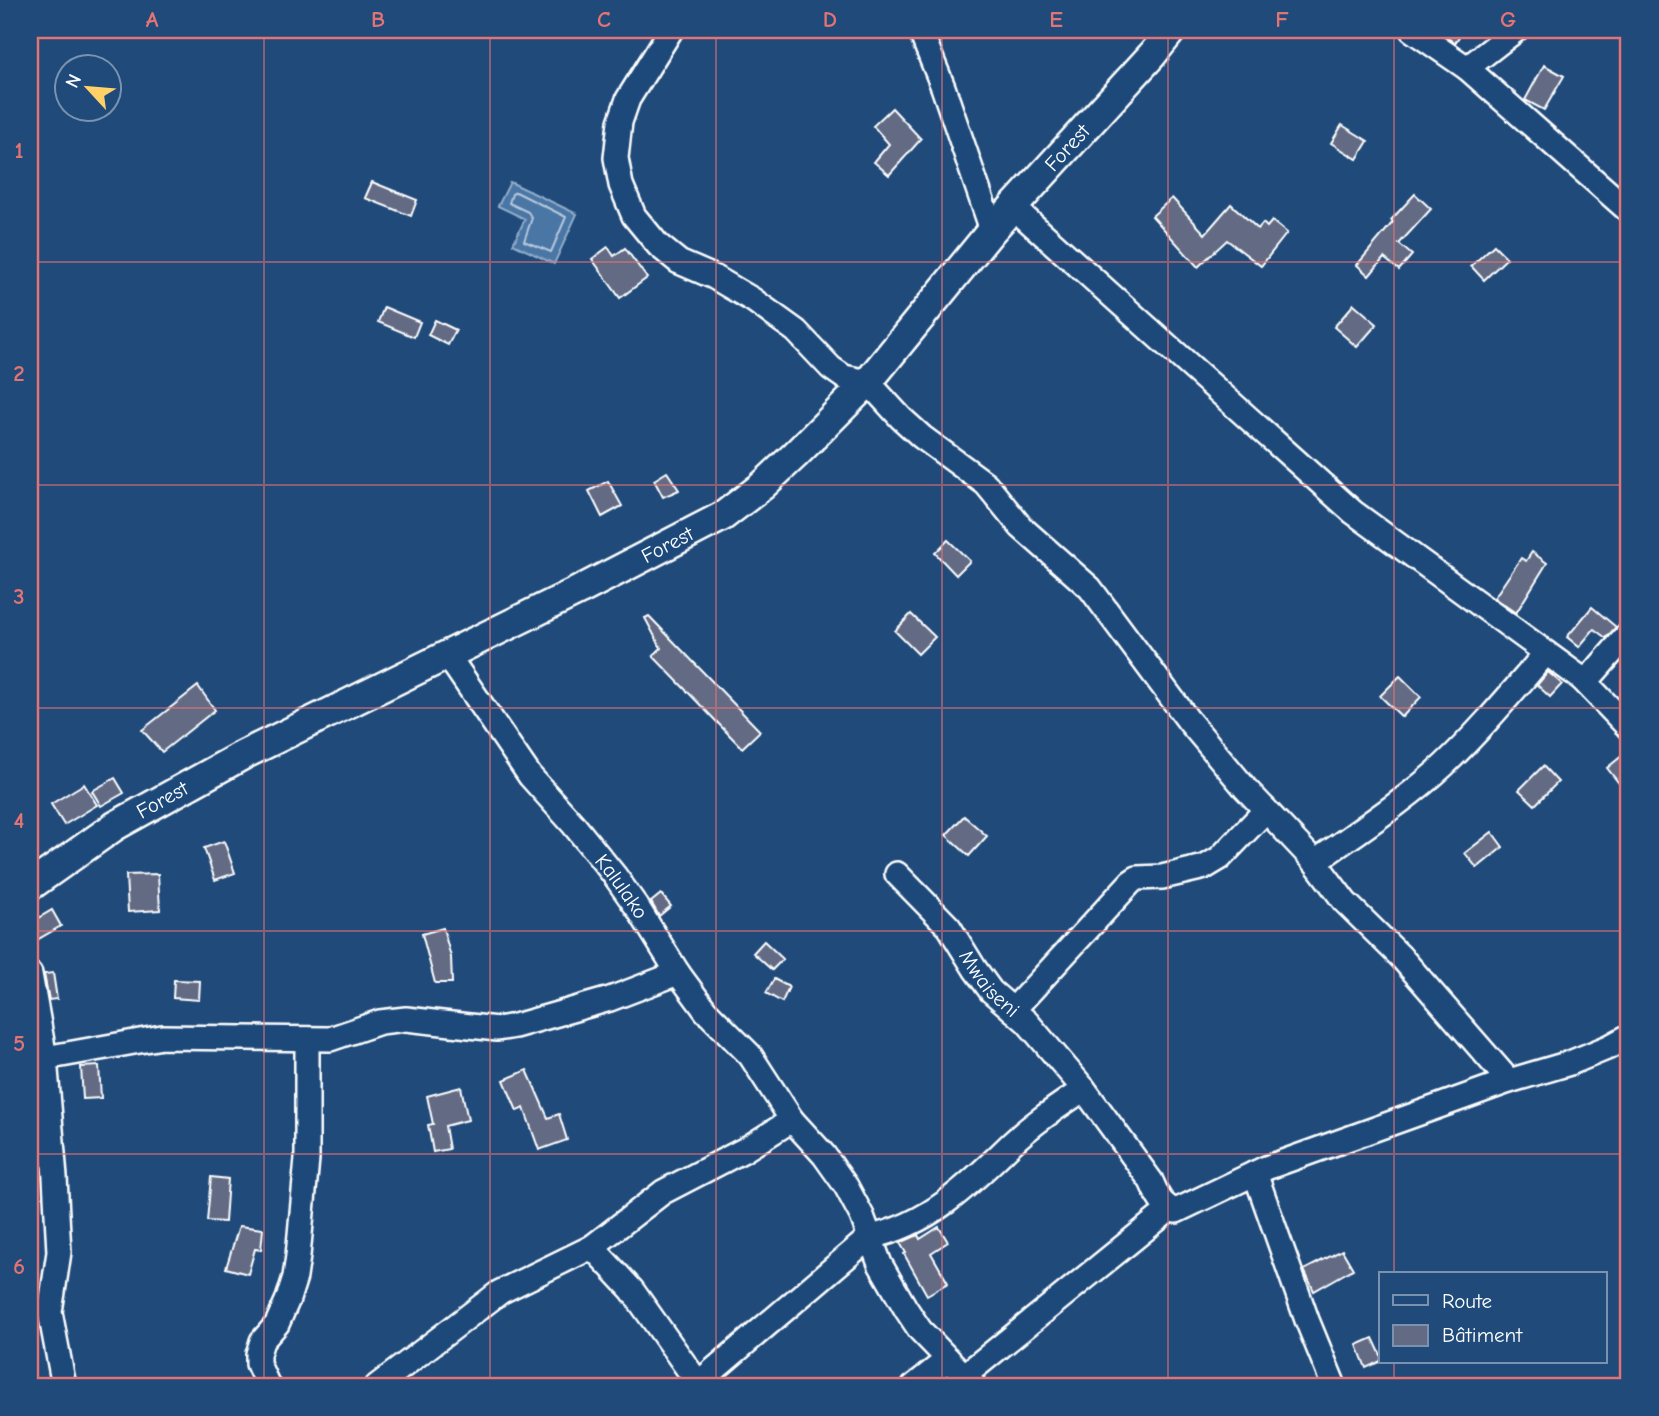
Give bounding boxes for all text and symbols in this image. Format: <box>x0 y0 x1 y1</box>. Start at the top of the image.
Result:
text: A <box>146 6 159 33</box>
text: B <box>371 6 385 33</box>
text: C <box>597 6 611 33</box>
text: D <box>823 6 837 33</box>
text: E <box>1049 6 1063 33</box>
text: F <box>1275 6 1289 33</box>
text: G <box>1500 6 1516 33</box>
north arrow <box>52 52 122 122</box>
text: N <box>61 71 86 91</box>
street label: Forest <box>1040 119 1095 176</box>
text: 1 <box>14 137 24 164</box>
text: 2 <box>13 360 25 387</box>
street label: Forest <box>637 521 698 568</box>
text: 3 <box>13 583 25 610</box>
street label: Forest <box>132 775 193 824</box>
text: 4 <box>14 807 25 834</box>
street label: Kalulako <box>590 849 653 923</box>
street label: Mwaiseni <box>954 946 1024 1022</box>
text: 5 <box>13 1030 25 1057</box>
text: 6 <box>13 1253 25 1280</box>
legend <box>1379 1272 1606 1364</box>
text: Route <box>1442 1289 1492 1313</box>
text: Bâtiment <box>1442 1323 1523 1347</box>

